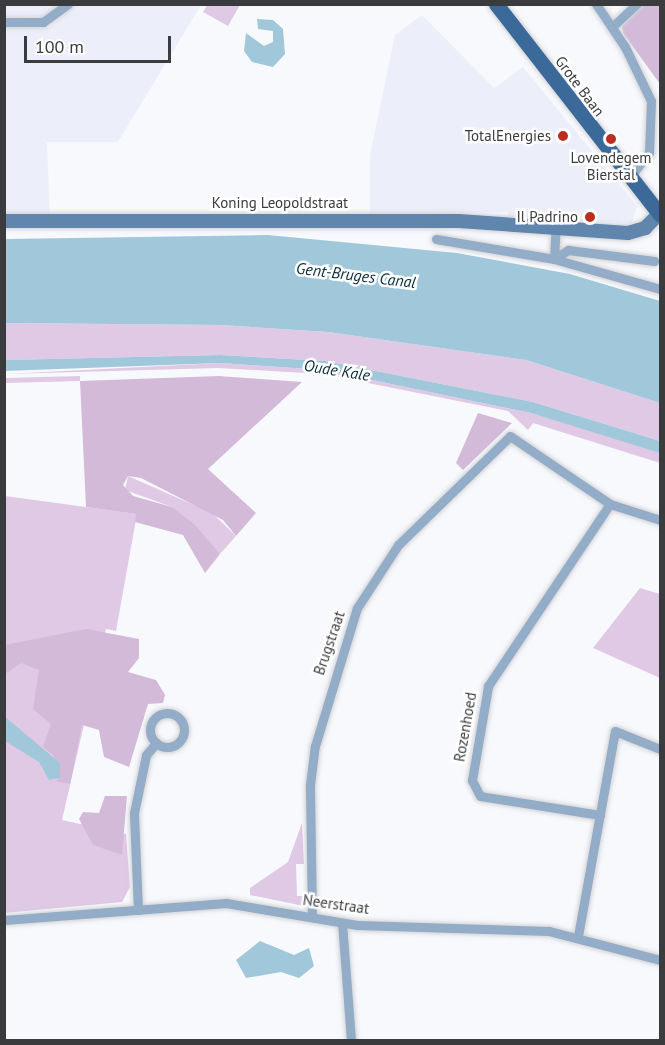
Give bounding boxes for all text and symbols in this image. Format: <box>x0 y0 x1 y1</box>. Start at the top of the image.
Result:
scale bar <box>27 24 174 62</box>
text: 100 m <box>35 35 84 58</box>
street label: Grote Baan <box>552 52 608 120</box>
place label: TotalEnergies <box>465 127 551 145</box>
marker: TotalEnergies <box>556 129 570 143</box>
marker: Lovendegem Bierstal <box>604 132 618 146</box>
place label: Lovendegem Bierstal <box>571 148 651 183</box>
street label: Koning Leopoldstraat <box>212 194 348 212</box>
place label: Il Padrino <box>517 208 578 226</box>
marker: Il Padrino <box>583 210 597 224</box>
water label: Gent-Bruges Canal <box>295 258 417 292</box>
water label: Oude Kale <box>303 355 371 385</box>
street label: Brugstraat <box>310 609 348 677</box>
street label: Rozenhoed <box>450 691 480 763</box>
street label: Neerstraat <box>302 890 370 918</box>

